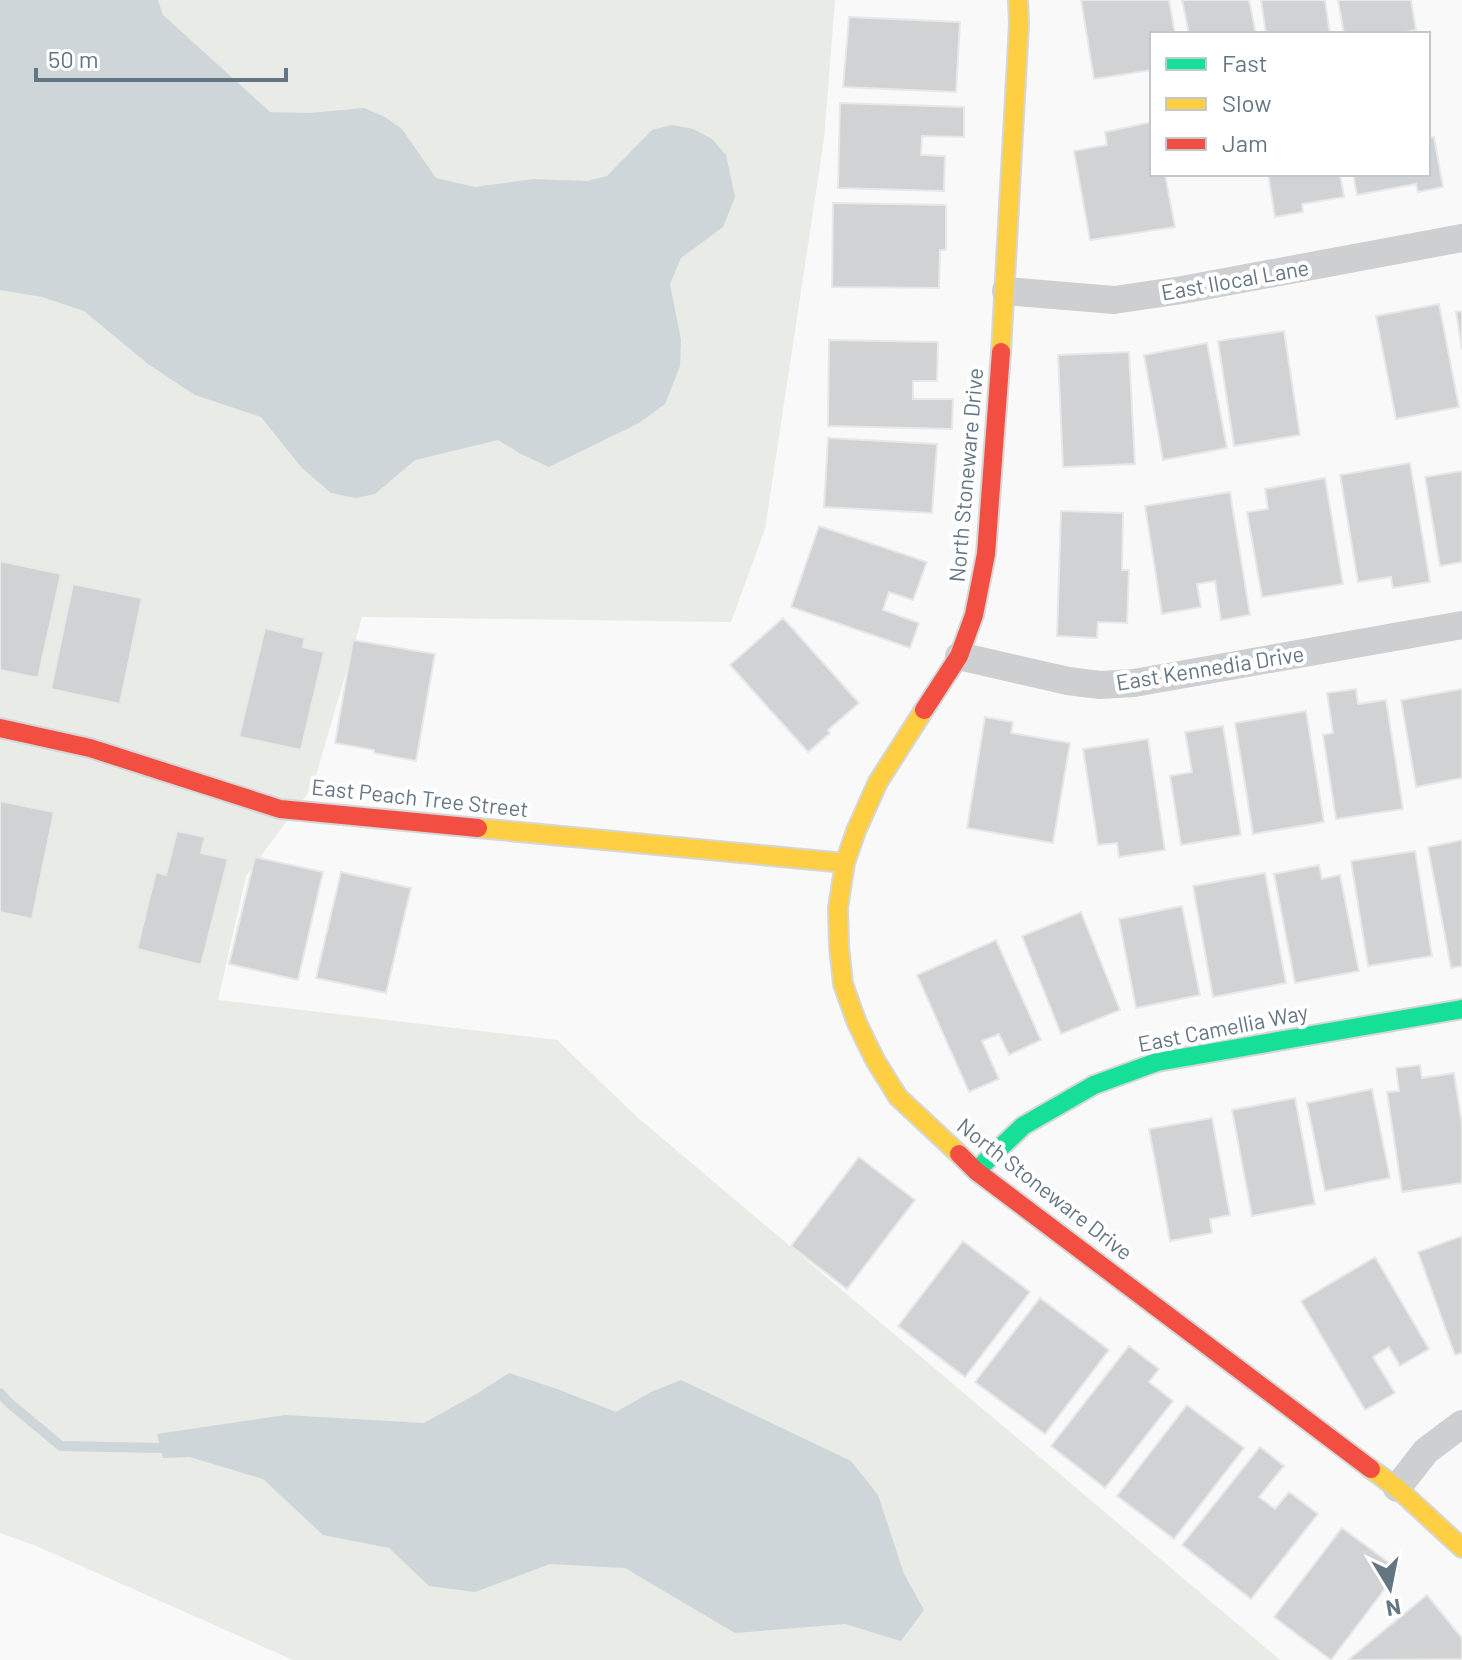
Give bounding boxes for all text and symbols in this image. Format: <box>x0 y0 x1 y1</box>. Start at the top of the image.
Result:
scale bar <box>36 32 286 82</box>
legend <box>1150 32 1430 176</box>
text: 50 m <box>48 44 99 73</box>
text: Fast <box>1222 48 1267 77</box>
text: Slow <box>1222 88 1271 117</box>
text: Jam <box>1222 128 1268 157</box>
street label: East Ilocal Lane <box>1159 253 1311 305</box>
street label: North Stoneware Drive <box>943 367 987 583</box>
street label: East Kennedia Drive <box>1114 639 1306 695</box>
street label: East Peach Tree Street <box>310 773 530 821</box>
street label: East Camellia Way <box>1136 998 1310 1056</box>
street label: North Stoneware Drive <box>953 1112 1138 1265</box>
north arrow <box>1350 1548 1430 1628</box>
text: N <box>1384 1595 1403 1623</box>

